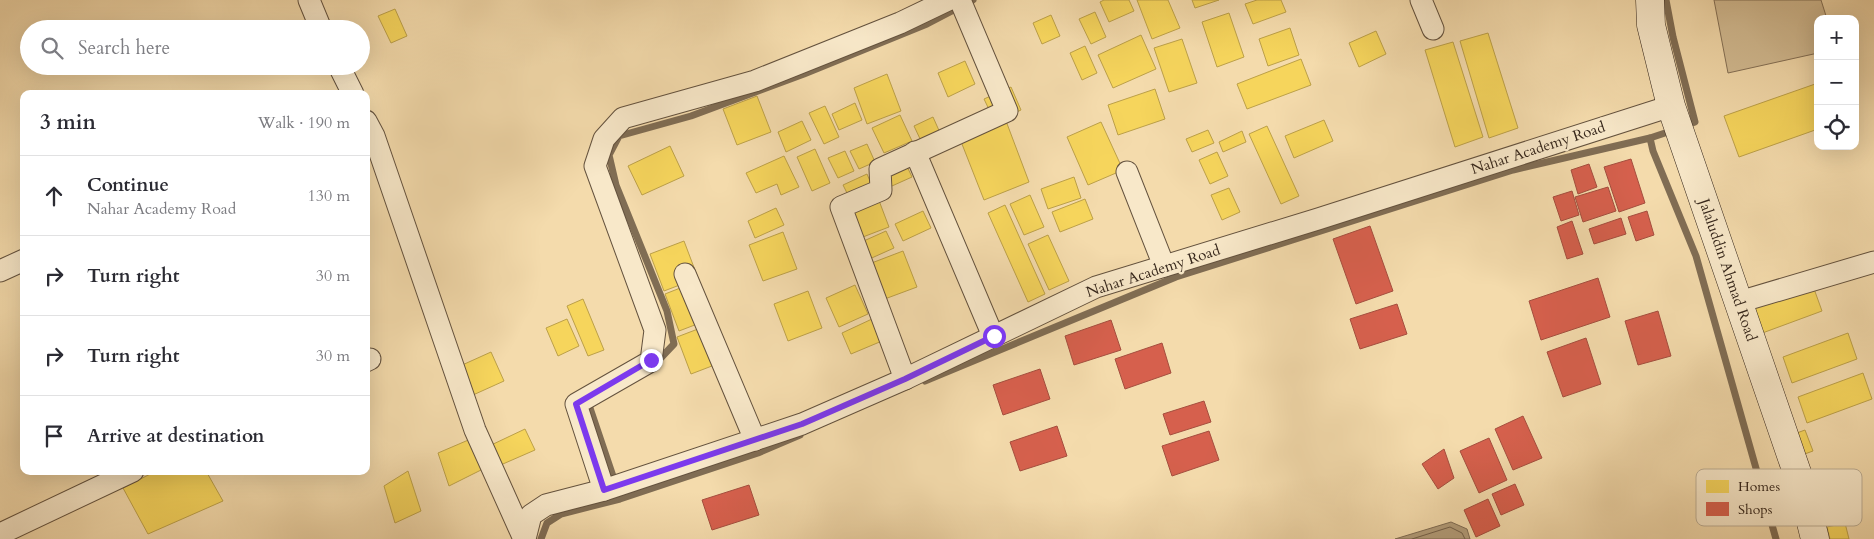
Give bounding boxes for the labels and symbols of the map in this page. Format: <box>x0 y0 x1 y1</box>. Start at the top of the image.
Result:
street label: Nahar Academy Road <box>1468 117 1608 179</box>
street label: Jalaluddin Ahmad Road <box>1694 194 1762 344</box>
street label: Nahar Academy Road <box>1083 240 1223 302</box>
route start <box>983 325 1006 348</box>
route end <box>640 349 663 372</box>
legend <box>1696 469 1862 526</box>
text: Homes <box>1738 477 1780 496</box>
text: Shops <box>1738 500 1773 519</box>

